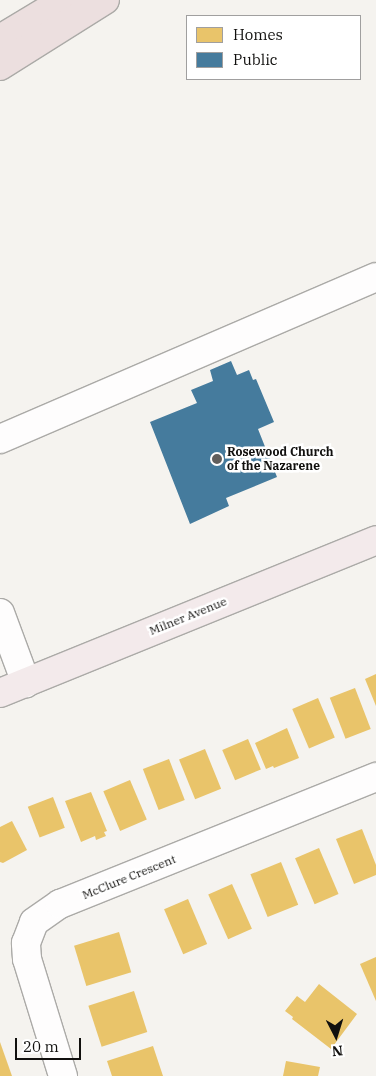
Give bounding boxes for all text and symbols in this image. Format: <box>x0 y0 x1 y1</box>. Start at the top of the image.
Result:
legend <box>186 15 361 80</box>
text: Homes <box>233 25 283 44</box>
text: Public <box>233 50 278 69</box>
place label: Rosewood Church of the Nazarene <box>227 445 334 473</box>
marker: Rosewood Church of the Nazarene <box>211 453 223 465</box>
street label: Milner Avenue <box>147 594 229 638</box>
street label: McClure Crescent <box>80 852 178 902</box>
north arrow <box>311 1011 361 1061</box>
scale bar <box>18 1028 84 1060</box>
text: 20 m <box>23 1037 59 1056</box>
text: N <box>331 1041 344 1060</box>

